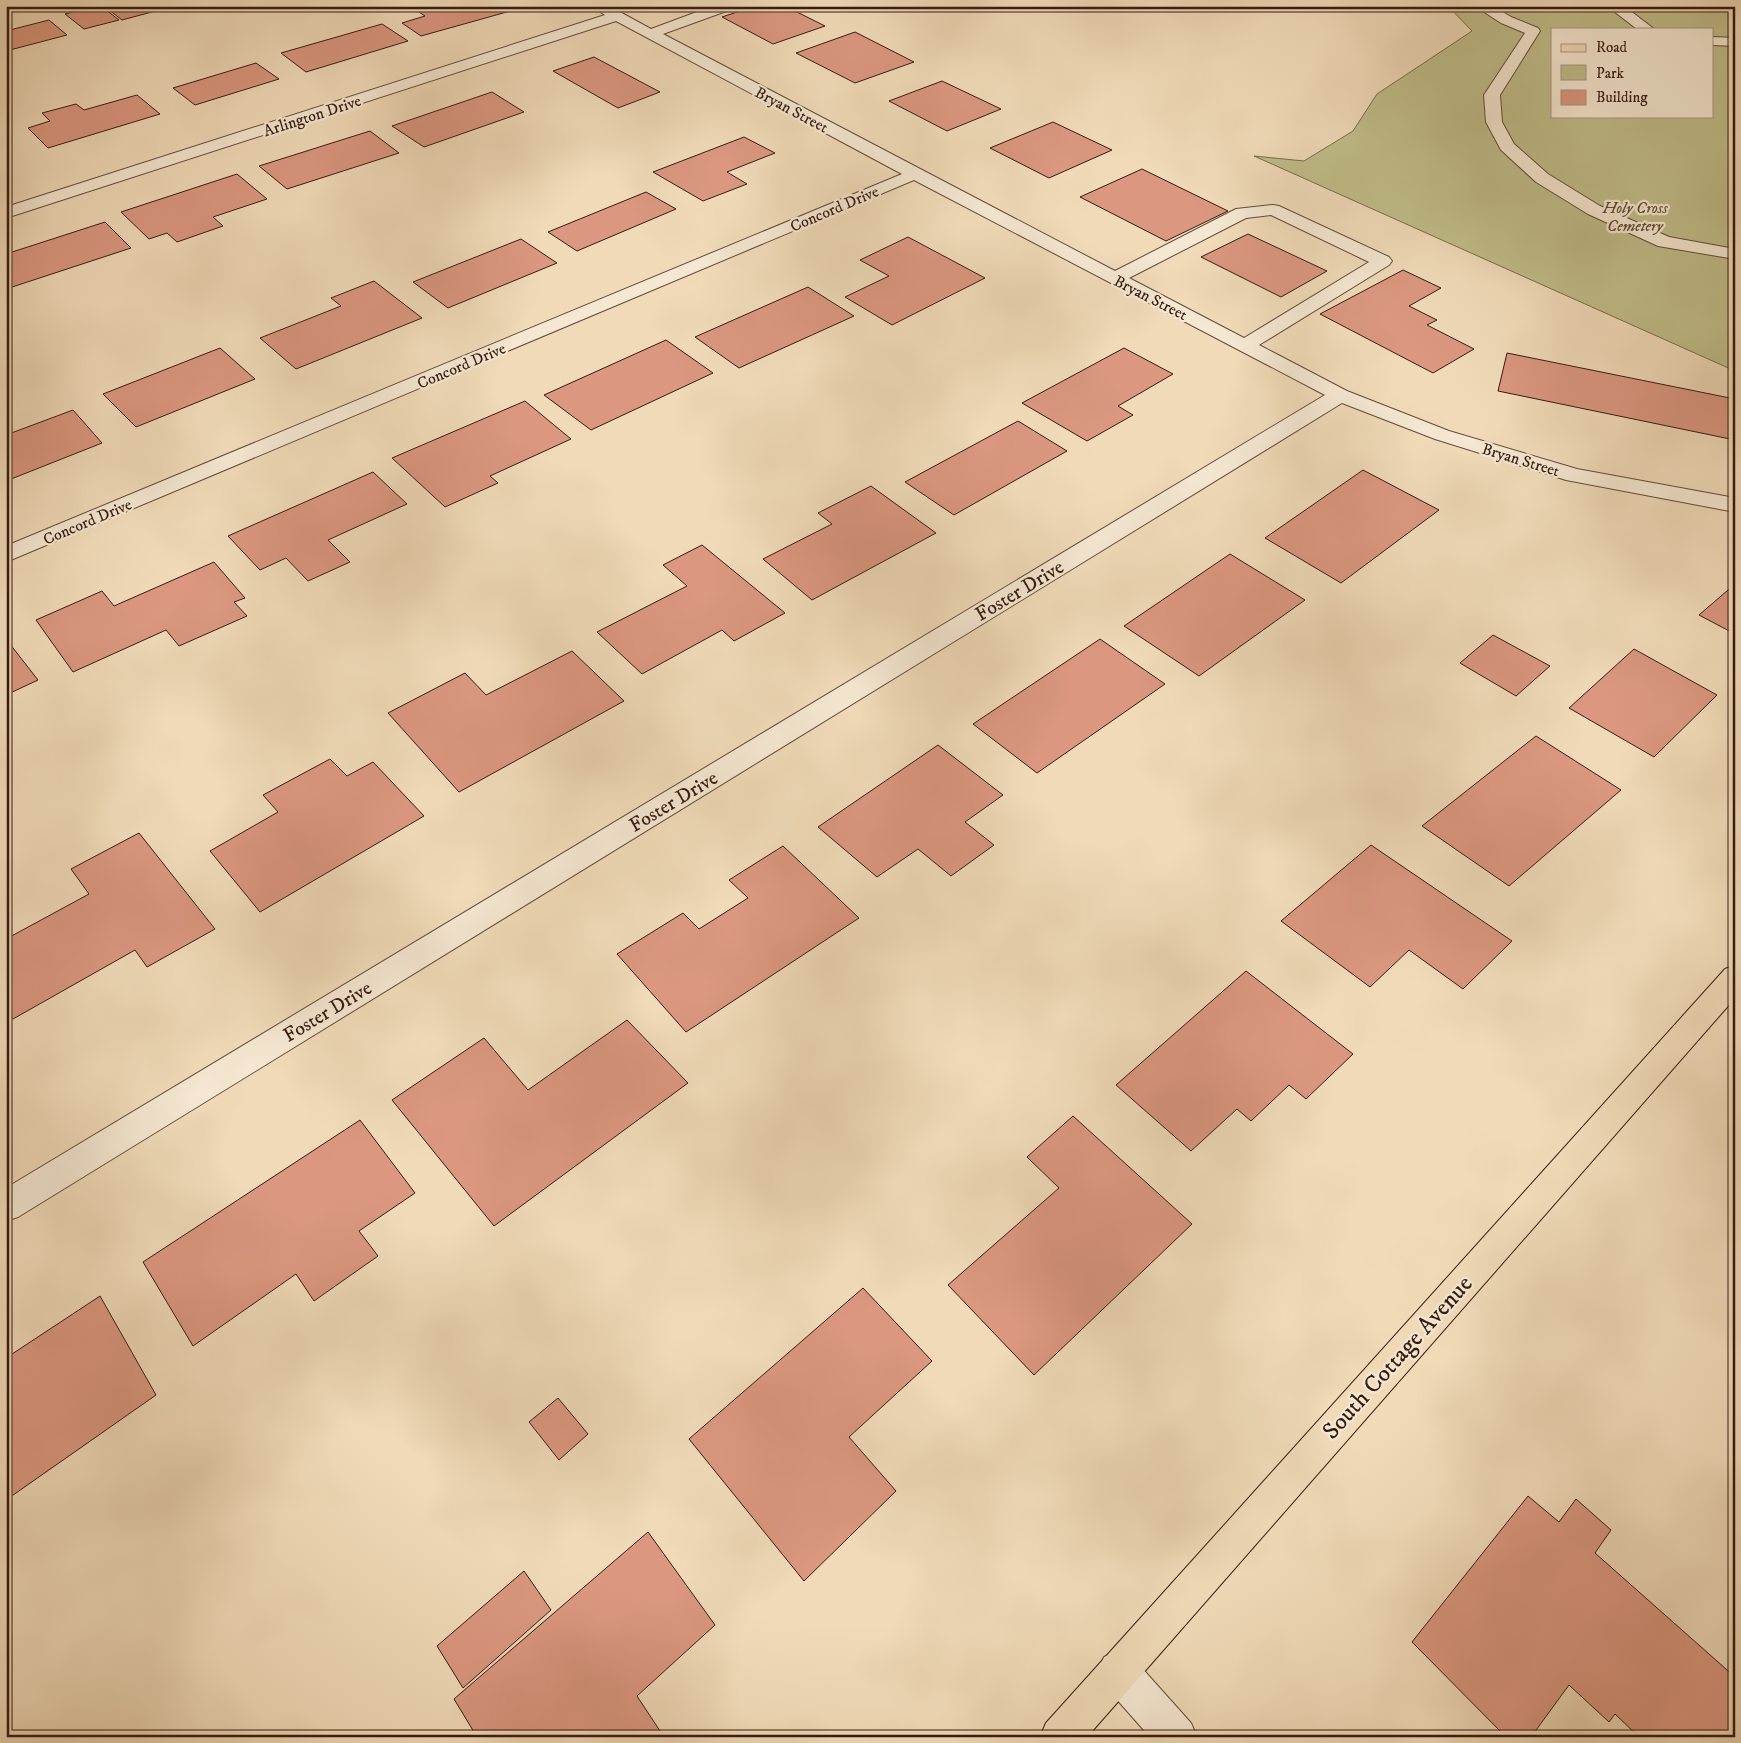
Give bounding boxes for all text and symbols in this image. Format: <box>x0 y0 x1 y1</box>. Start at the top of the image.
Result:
legend <box>1551 28 1714 118</box>
text: Road <box>1596 38 1628 57</box>
text: Park <box>1596 64 1625 83</box>
street label: Bryan Street <box>752 82 832 137</box>
text: Building <box>1596 88 1648 107</box>
street label: Arlington Drive <box>261 91 364 141</box>
street label: Concord Drive <box>787 181 882 237</box>
park label: Holy Cross Cemetery <box>1601 198 1669 236</box>
street label: Bryan Street <box>1110 271 1191 325</box>
street label: Concord Drive <box>414 338 509 394</box>
street label: Bryan Street <box>1480 439 1562 481</box>
street label: Concord Drive <box>40 494 135 550</box>
street label: Foster Drive <box>971 555 1069 627</box>
street label: Foster Drive <box>625 766 723 838</box>
street label: Foster Drive <box>279 976 377 1048</box>
street label: South Cottage Avenue <box>1316 1269 1479 1446</box>

